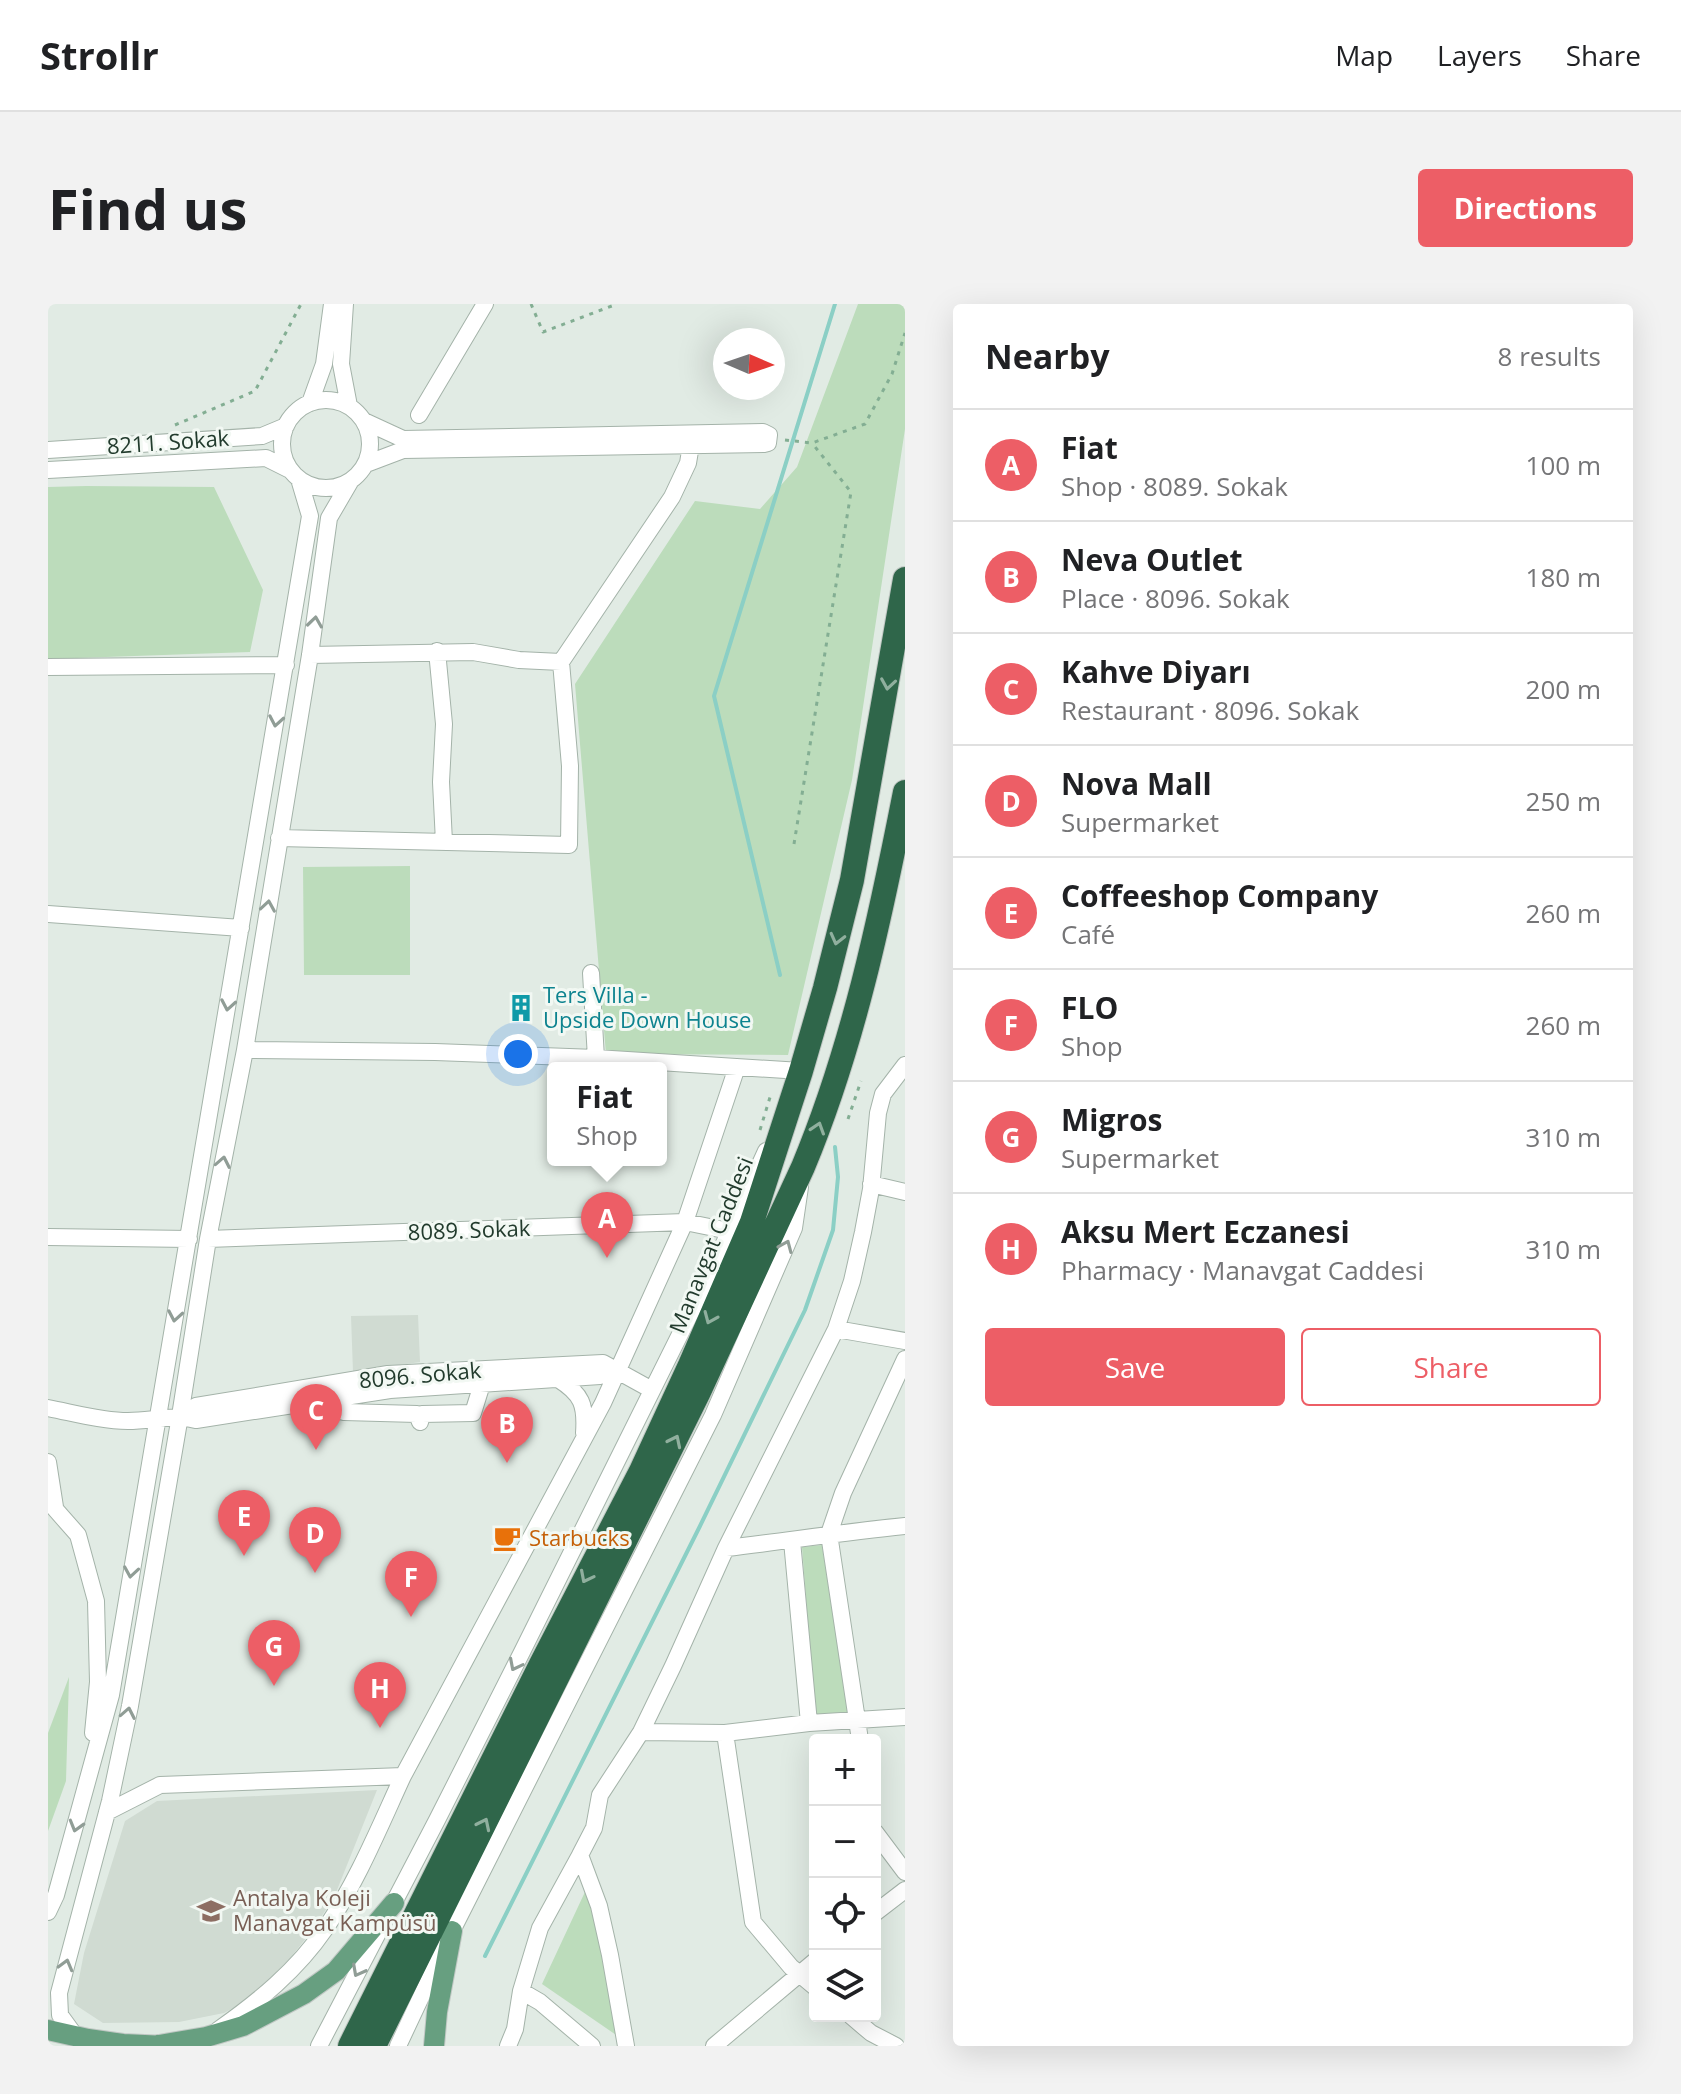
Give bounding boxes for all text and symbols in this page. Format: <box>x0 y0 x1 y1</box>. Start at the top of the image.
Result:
text: Strollr <box>40 29 159 81</box>
text: Map <box>1335 36 1393 74</box>
text: Layers <box>1437 36 1522 74</box>
text: Share <box>1566 36 1641 74</box>
button: Directions <box>1418 169 1633 247</box>
text: Find us <box>48 170 247 246</box>
north arrow <box>713 328 785 400</box>
text: Nearby <box>985 333 1110 379</box>
text: 8 results <box>1498 338 1601 374</box>
street label: 8211. Sokak <box>106 422 230 460</box>
text: Fiat <box>1061 427 1118 468</box>
text: A <box>1002 447 1020 483</box>
text: 100 m <box>1526 447 1601 483</box>
text: Shop · 8089. Sokak <box>1061 468 1288 504</box>
text: Neva Outlet <box>1061 539 1243 580</box>
text: B <box>1002 559 1020 595</box>
text: 180 m <box>1526 559 1601 595</box>
text: Place · 8096. Sokak <box>1061 580 1290 616</box>
one-way arrow <box>306 615 323 628</box>
text: Kahve Diyarı <box>1061 651 1251 692</box>
text: C <box>1003 671 1019 707</box>
text: 200 m <box>1526 671 1601 707</box>
one-way arrow <box>880 677 897 691</box>
text: Restaurant · 8096. Sokak <box>1061 692 1359 728</box>
one-way arrow <box>269 714 286 728</box>
text: Nova Mall <box>1061 763 1212 804</box>
text: D <box>1001 783 1021 819</box>
text: 250 m <box>1526 783 1601 819</box>
text: Supermarket <box>1061 804 1219 840</box>
text: Coffeeshop Company <box>1061 875 1378 916</box>
text: E <box>1004 895 1018 931</box>
text: 260 m <box>1526 895 1601 931</box>
one-way arrow <box>259 899 276 913</box>
text: Café <box>1061 916 1115 952</box>
one-way arrow <box>829 931 846 945</box>
place label: Ters Villa - Upside Down House <box>543 979 751 1034</box>
text: FLO <box>1061 987 1118 1028</box>
building icon: Ters Villa - Upside Down House <box>506 993 536 1023</box>
one-way arrow <box>221 998 238 1012</box>
text: F <box>1004 1007 1018 1043</box>
text: 260 m <box>1526 1007 1601 1043</box>
text: Shop <box>1061 1028 1123 1064</box>
your location <box>498 1034 538 1074</box>
popup <box>547 1062 667 1166</box>
text: Fiat <box>576 1076 633 1117</box>
text: Migros <box>1061 1099 1163 1140</box>
text: Shop <box>576 1117 638 1153</box>
text: G <box>1002 1119 1020 1155</box>
text: 310 m <box>1526 1119 1601 1155</box>
one-way arrow <box>809 1122 825 1135</box>
text: Supermarket <box>1061 1140 1219 1176</box>
street label: Manavgat Caddesi <box>661 1152 759 1337</box>
one-way arrow <box>214 1156 231 1169</box>
pin: A <box>581 1192 633 1258</box>
text: Aksu Mert Eczanesi <box>1061 1211 1350 1252</box>
street label: 8089. Sokak <box>407 1212 531 1246</box>
text: H <box>1001 1231 1021 1267</box>
text: 310 m <box>1526 1231 1601 1267</box>
one-way arrow <box>777 1240 793 1254</box>
text: Pharmacy · Manavgat Caddesi <box>1061 1252 1424 1288</box>
one-way arrow <box>167 1309 184 1322</box>
one-way arrow <box>704 1309 720 1324</box>
button: Save <box>985 1328 1285 1406</box>
button: Share <box>1301 1328 1601 1406</box>
street label: 8096. Sokak <box>358 1354 483 1394</box>
pin: C <box>290 1384 342 1450</box>
pin: B <box>481 1397 533 1463</box>
one-way arrow <box>665 1434 681 1449</box>
pin: E <box>218 1490 270 1556</box>
pin: D <box>289 1507 341 1573</box>
place label: Starbucks <box>529 1522 630 1552</box>
cafe icon: Starbucks <box>492 1523 522 1553</box>
pin: F <box>385 1551 437 1617</box>
one-way arrow <box>124 1565 141 1579</box>
one-way arrow <box>580 1569 595 1584</box>
pin: G <box>248 1620 300 1686</box>
one-way arrow <box>510 1656 525 1671</box>
pin: H <box>354 1662 406 1728</box>
one-way arrow <box>119 1706 136 1719</box>
map controls <box>809 1734 881 2022</box>
button: + <box>809 1734 881 1806</box>
button: − <box>809 1806 881 1878</box>
one-way arrow <box>475 1817 490 1832</box>
one-way arrow <box>69 1818 85 1832</box>
button: locate <box>809 1878 881 1950</box>
place label: Antalya Koleji Manavgat Kampüsü <box>233 1882 436 1937</box>
school or university icon: Antalya Koleji Manavgat Kampüsü <box>196 1896 226 1926</box>
button: layers <box>809 1950 881 2022</box>
one-way arrow <box>57 1958 74 1972</box>
one-way arrow <box>353 1963 368 1977</box>

